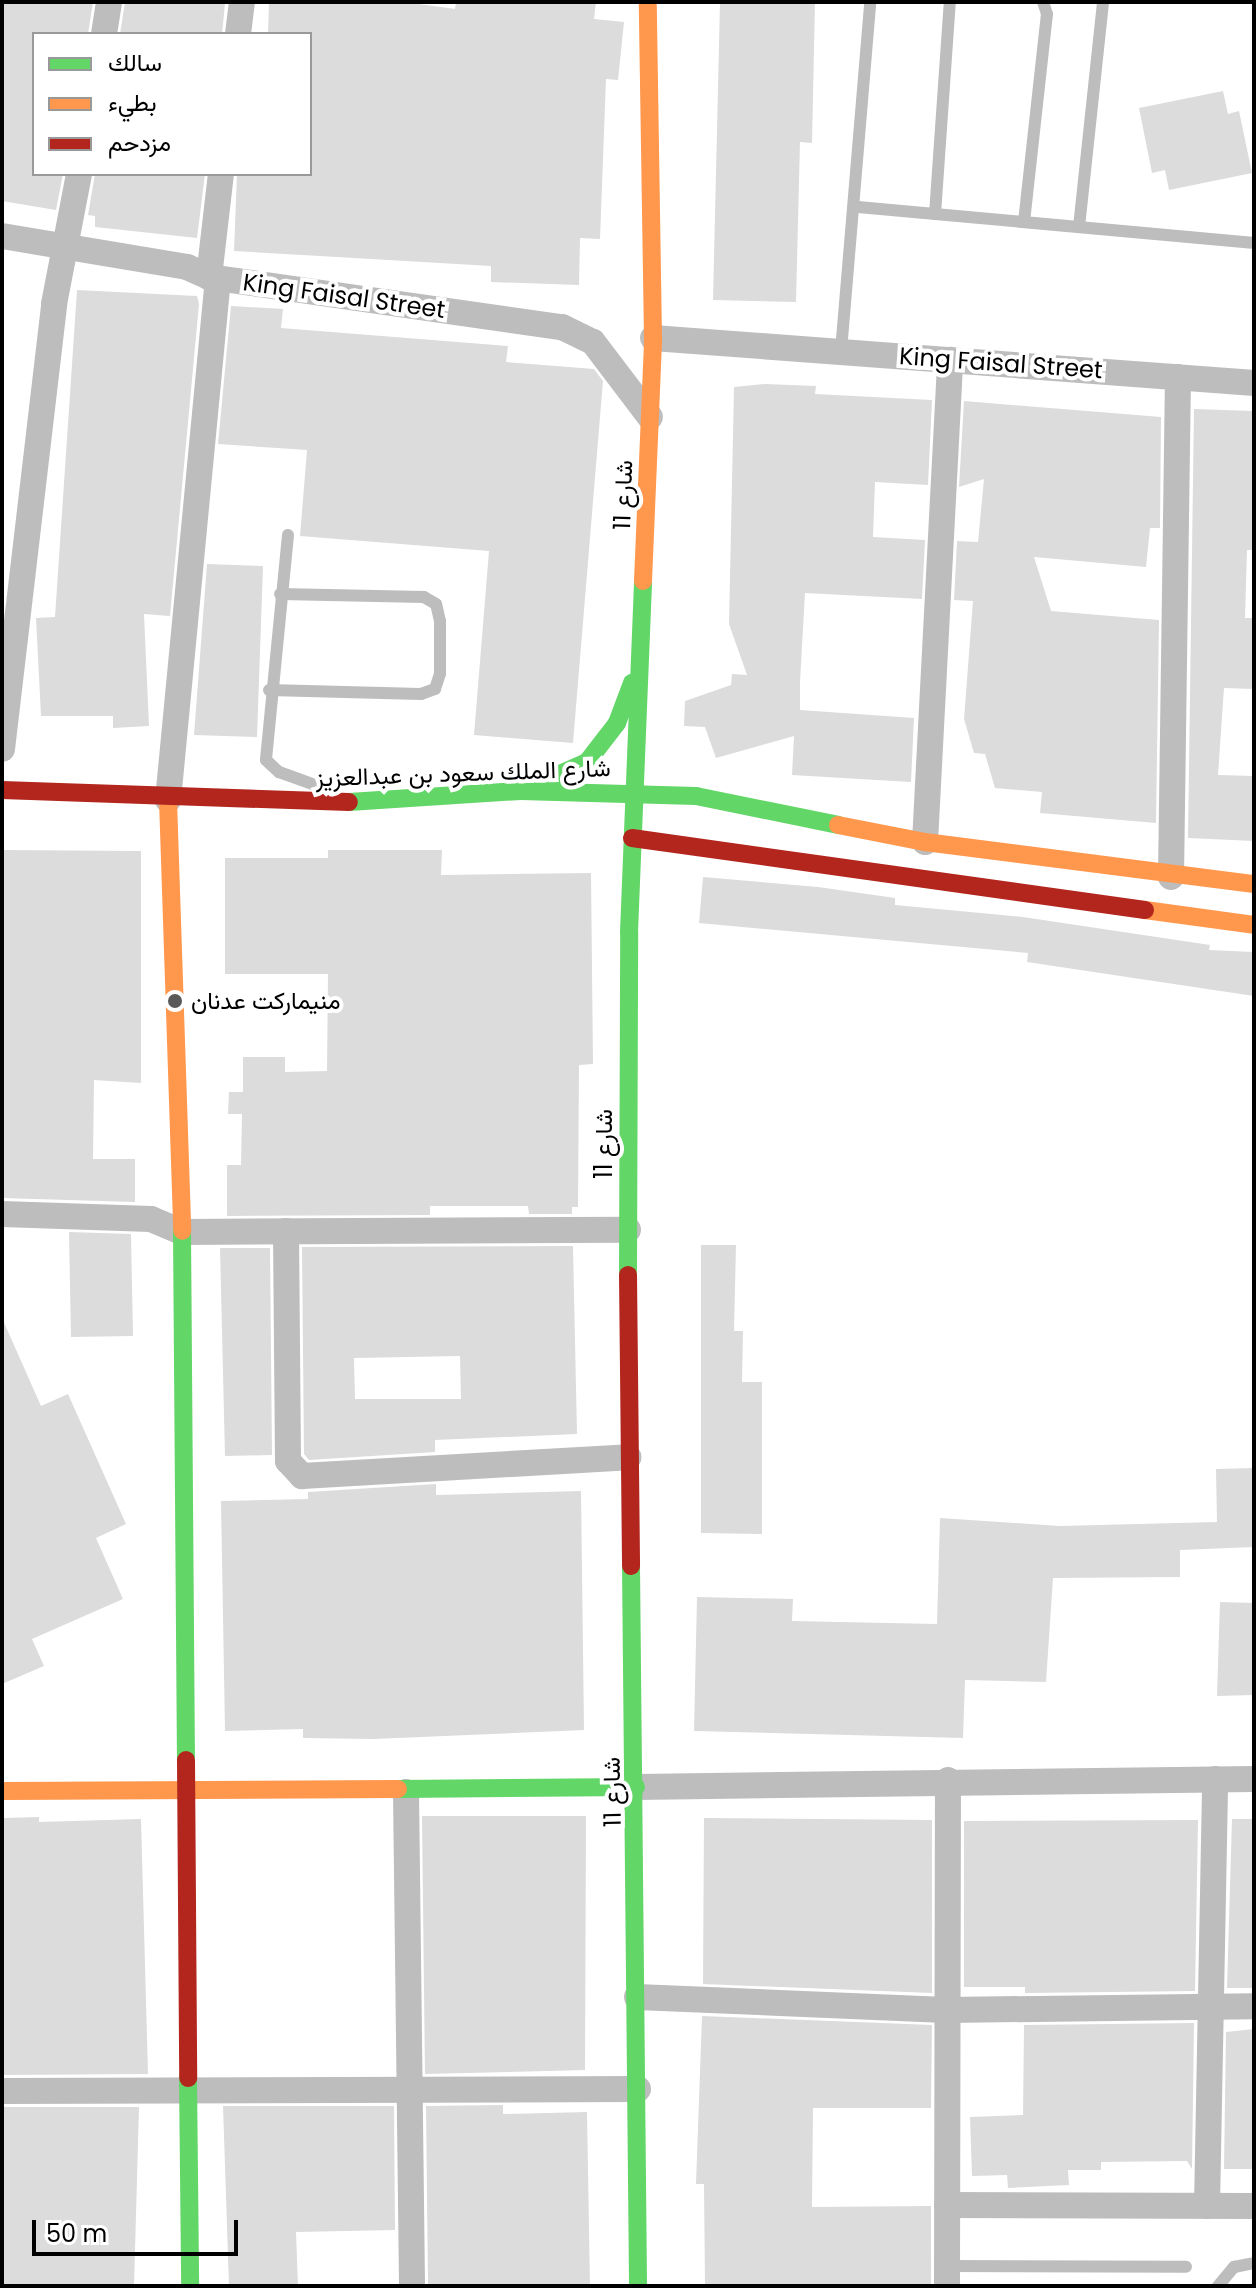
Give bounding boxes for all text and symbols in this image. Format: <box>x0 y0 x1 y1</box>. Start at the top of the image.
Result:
legend <box>32 32 312 176</box>
text: سالك <box>108 46 162 79</box>
text: بطيء <box>108 86 157 119</box>
text: مزدحم <box>108 126 171 159</box>
street label: King Faisal Street <box>241 268 447 324</box>
street label: King Faisal Street <box>898 342 1104 384</box>
street label: شارع 11 <box>607 460 639 530</box>
street label: شارع الملك سعود بن عبدالعزيز <box>315 753 611 793</box>
place label: منيماركت عدنان <box>191 987 341 1015</box>
marker: منيماركت عدنان <box>166 992 184 1010</box>
street label: شارع 11 <box>590 1109 618 1179</box>
street label: شارع 11 <box>597 1757 627 1827</box>
scale bar <box>36 2204 242 2254</box>
text: 50 m <box>46 2217 107 2250</box>

